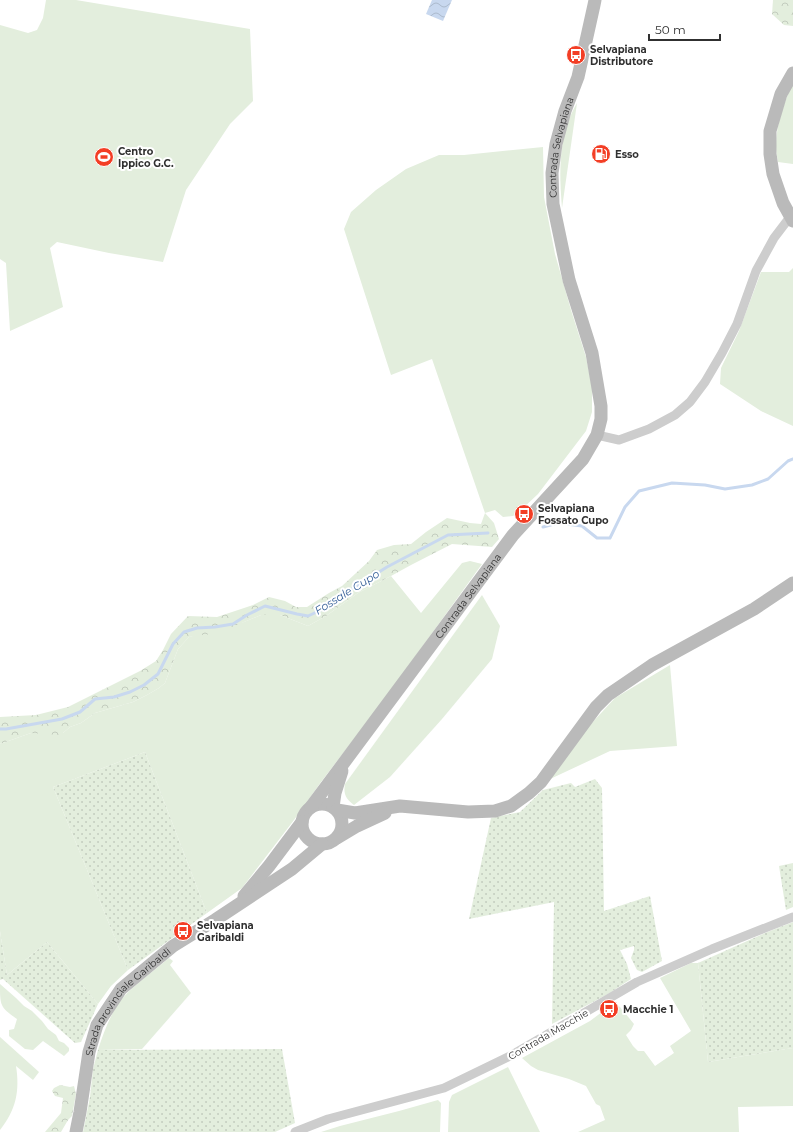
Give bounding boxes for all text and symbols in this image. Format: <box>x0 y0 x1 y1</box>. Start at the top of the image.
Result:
scale bar <box>649 16 720 42</box>
text: 50 m <box>655 22 686 37</box>
place label: Selvapiana Distributore <box>590 43 653 68</box>
bus stop icon: Selvapiana Distributore <box>565 44 587 66</box>
street label: Contrada Selvapiana <box>546 95 577 198</box>
fuel station icon: Esso <box>590 143 612 165</box>
place label: Centro Ippico G.C. <box>118 145 174 170</box>
sports icon: Centro Ippico G.C. <box>93 146 115 168</box>
place label: Esso <box>615 148 639 161</box>
place label: Selvapiana Fossato Cupo <box>538 502 609 527</box>
bus stop icon: Selvapiana Fossato Cupo <box>513 503 535 525</box>
street label: Contrada Selvapiana <box>432 551 504 641</box>
water label: Fossale Cupo <box>312 566 382 617</box>
place label: Selvapiana Garibaldi <box>197 919 254 944</box>
bus stop icon: Selvapiana Garibaldi <box>172 920 194 942</box>
street label: Strada provinciale Garibaldi <box>83 945 173 1057</box>
bus stop icon: Macchie 1 <box>598 998 620 1020</box>
place label: Macchie 1 <box>623 1003 674 1016</box>
street label: Contrada Macchie <box>506 1006 591 1063</box>

